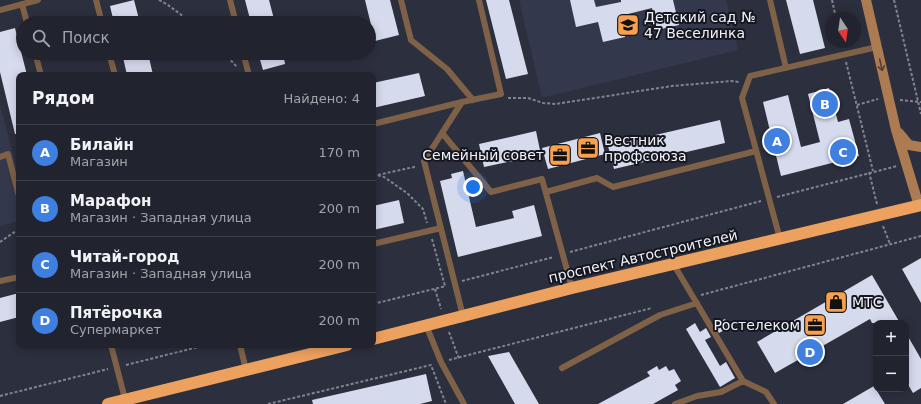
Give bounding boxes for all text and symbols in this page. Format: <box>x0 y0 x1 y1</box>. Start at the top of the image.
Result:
place label: Детский сад № 47 Веселинка <box>644 9 755 41</box>
school or university icon: Детский сад № 47 Веселинка <box>615 12 641 38</box>
north arrow <box>825 12 861 48</box>
search box <box>16 16 376 60</box>
icon: search <box>30 27 52 49</box>
text: Поиск <box>62 29 110 47</box>
one-way arrow <box>878 58 886 71</box>
text: Рядом <box>32 88 95 108</box>
pin: B <box>812 89 838 119</box>
text: Найдено: 4 <box>284 91 360 106</box>
pin: A <box>764 126 790 156</box>
place label: Вестник профсоюза <box>604 132 687 164</box>
office icon: Вестник профсоюза <box>575 135 601 161</box>
text: Билайн <box>70 136 134 154</box>
pin: C <box>830 137 856 167</box>
office icon: Семейный совет <box>547 142 573 168</box>
text: A <box>40 145 50 160</box>
text: 170 m <box>318 145 360 160</box>
place label: Семейный совет <box>422 147 544 163</box>
text: Магазин <box>70 154 128 169</box>
your location <box>463 177 483 197</box>
text: Марафон <box>70 192 151 210</box>
text: B <box>40 201 50 216</box>
text: 200 m <box>318 201 360 216</box>
text: Магазин · Западная улица <box>70 210 252 225</box>
street label: проспект Автостроителей <box>547 226 739 286</box>
text: Читай-город <box>70 248 179 266</box>
text: C <box>40 257 50 272</box>
text: 200 m <box>318 257 360 272</box>
text: Магазин · Западная улица <box>70 266 252 281</box>
shop icon: МТС <box>823 289 849 315</box>
place label: МТС <box>852 294 883 310</box>
text: Пятёрочка <box>70 304 163 322</box>
office icon: Ростелеком <box>802 312 828 338</box>
text: D <box>40 313 50 328</box>
text: 200 m <box>318 313 360 328</box>
place label: Ростелеком <box>713 317 800 333</box>
map controls <box>873 320 909 392</box>
button: + <box>873 320 909 356</box>
text: Супермаркет <box>70 322 161 337</box>
pin: D <box>797 337 823 367</box>
button: − <box>873 356 909 392</box>

